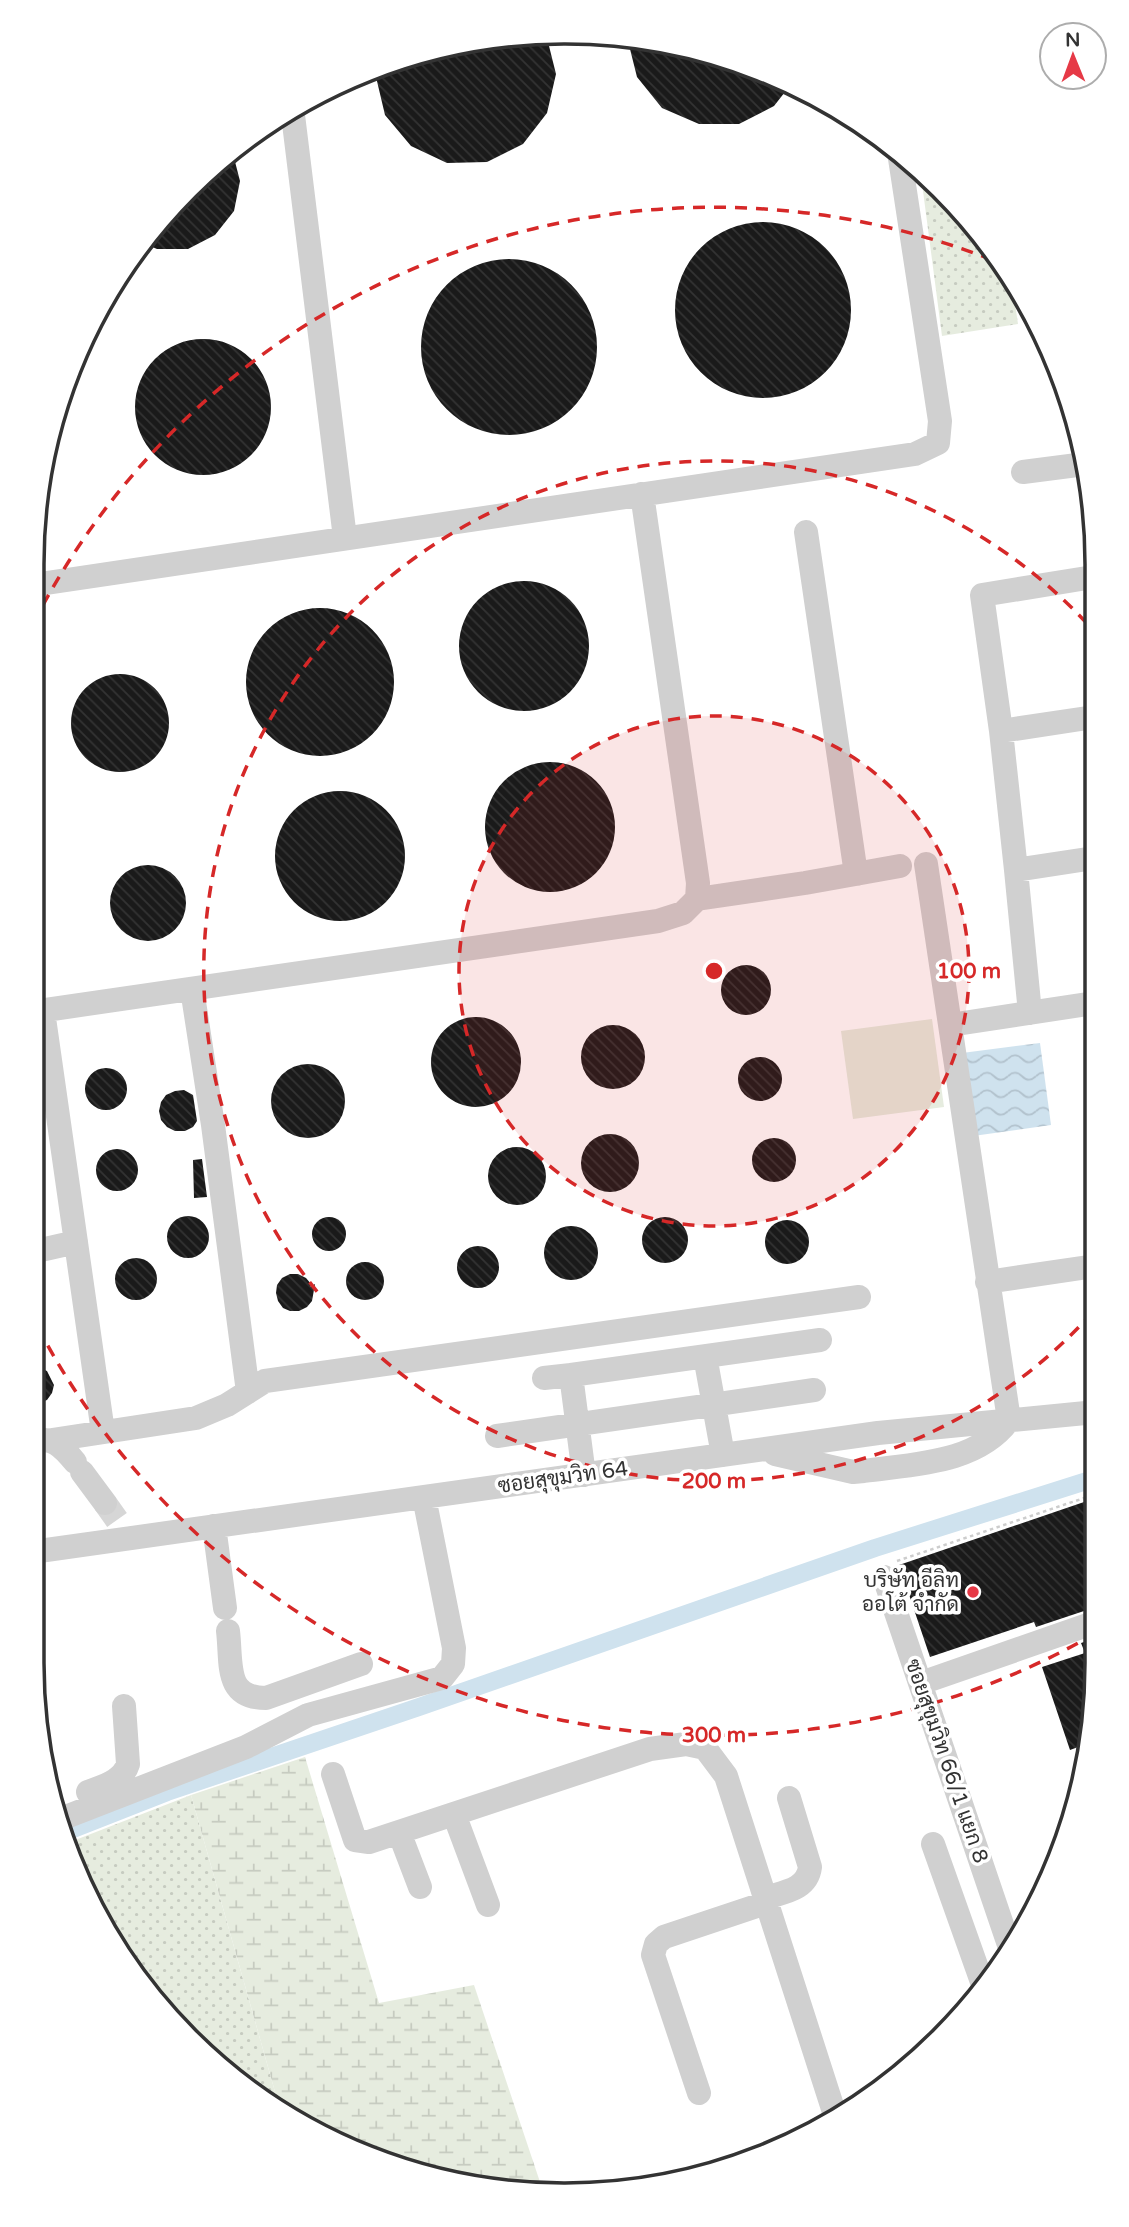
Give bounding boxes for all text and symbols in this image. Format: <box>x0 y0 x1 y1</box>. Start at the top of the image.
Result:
north arrow <box>1038 21 1108 91</box>
text: N <box>1065 29 1081 51</box>
centre of rings <box>702 959 726 983</box>
text: 100 m <box>937 959 1001 984</box>
street label: ซอยสุขุมวิท 64 <box>496 1456 630 1500</box>
text: 200 m <box>682 1469 746 1494</box>
place label: บริษัท อีลิท ออโต้ จำกัด <box>862 1567 959 1617</box>
marker: บริษัท อีลิท ออโต้ จำกัด <box>965 1584 981 1600</box>
street label: ซอยสุขุมวิท 66/1 แยก 8 <box>899 1656 993 1867</box>
text: 300 m <box>682 1723 746 1748</box>

